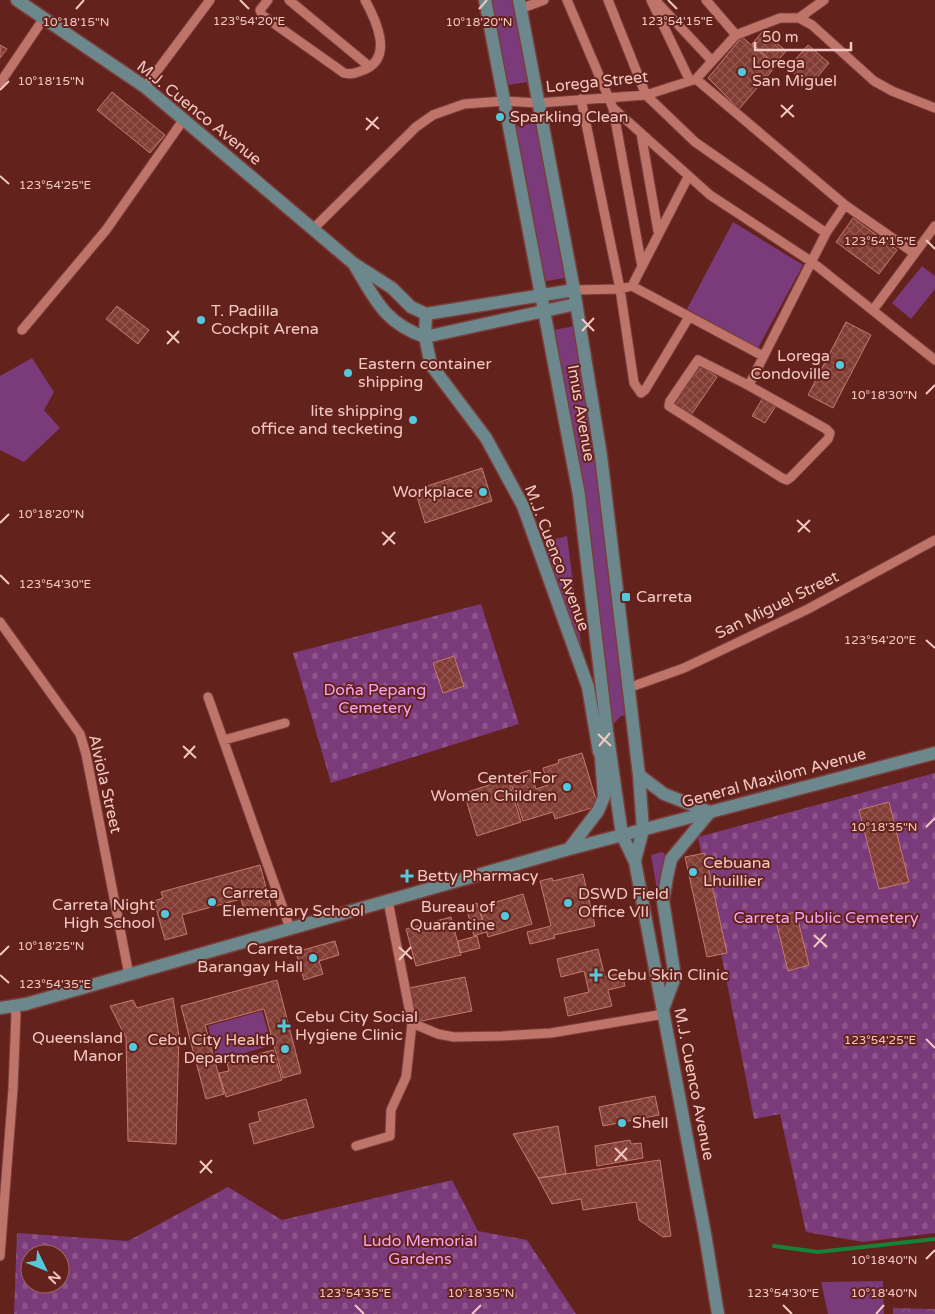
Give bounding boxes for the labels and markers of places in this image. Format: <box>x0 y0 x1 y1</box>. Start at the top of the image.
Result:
place label: Lorega San Miguel <box>752 53 837 91</box>
marker: Lorega San Miguel <box>736 66 748 78</box>
place label: Sparkling Clean <box>510 107 629 127</box>
marker: Sparkling Clean <box>494 111 506 123</box>
place label: T. Padilla Cockpit Arena <box>211 301 319 339</box>
marker: T. Padilla Cockpit Arena <box>195 314 207 326</box>
place label: Lorega Condoville <box>750 346 830 384</box>
place label: Eastern container shipping <box>358 354 492 392</box>
marker: Lorega Condoville <box>834 359 846 371</box>
marker: Eastern container shipping <box>342 367 354 379</box>
place label: lite shipping office and tecketing <box>251 401 403 439</box>
marker: lite shipping office and tecketing <box>407 414 419 426</box>
place label: Workplace <box>392 482 473 502</box>
marker: Workplace <box>477 486 489 498</box>
place label: Carreta <box>636 587 692 607</box>
marker: Carreta <box>620 591 632 603</box>
place label: Center For Women Children <box>431 768 558 806</box>
marker: Center For Women Children <box>561 781 573 793</box>
place label: Cebuana Lhuillier <box>703 853 771 891</box>
place label: Betty Pharmacy <box>417 866 539 886</box>
marker: Cebuana Lhuillier <box>687 866 699 878</box>
marker: Betty Pharmacy <box>401 870 413 882</box>
place label: Carreta Elementary School <box>222 883 364 921</box>
place label: DSWD Field Office VII <box>578 884 669 922</box>
place label: Carreta Night High School <box>52 895 155 933</box>
marker: Carreta Elementary School <box>206 896 218 908</box>
place label: Bureau of Quarantine <box>410 897 496 935</box>
marker: DSWD Field Office VII <box>562 897 574 909</box>
marker: Carreta Night High School <box>159 908 171 920</box>
marker: Bureau of Quarantine <box>499 910 511 922</box>
place label: Carreta Barangay Hall <box>197 939 303 977</box>
marker: Carreta Barangay Hall <box>307 952 319 964</box>
place label: Cebu Skin Clinic <box>607 965 729 985</box>
marker: Cebu Skin Clinic <box>589 968 603 982</box>
place label: Cebu City Social Hygiene Clinic <box>295 1007 418 1045</box>
marker: Cebu City Social Hygiene Clinic <box>277 1019 291 1033</box>
place label: Queensland Manor <box>32 1028 124 1066</box>
place label: Cebu City Health Department <box>147 1030 275 1068</box>
marker: Queensland Manor <box>127 1041 139 1053</box>
marker: Cebu City Health Department <box>279 1043 291 1055</box>
place label: Shell <box>632 1113 669 1133</box>
marker: Shell <box>616 1117 628 1129</box>

